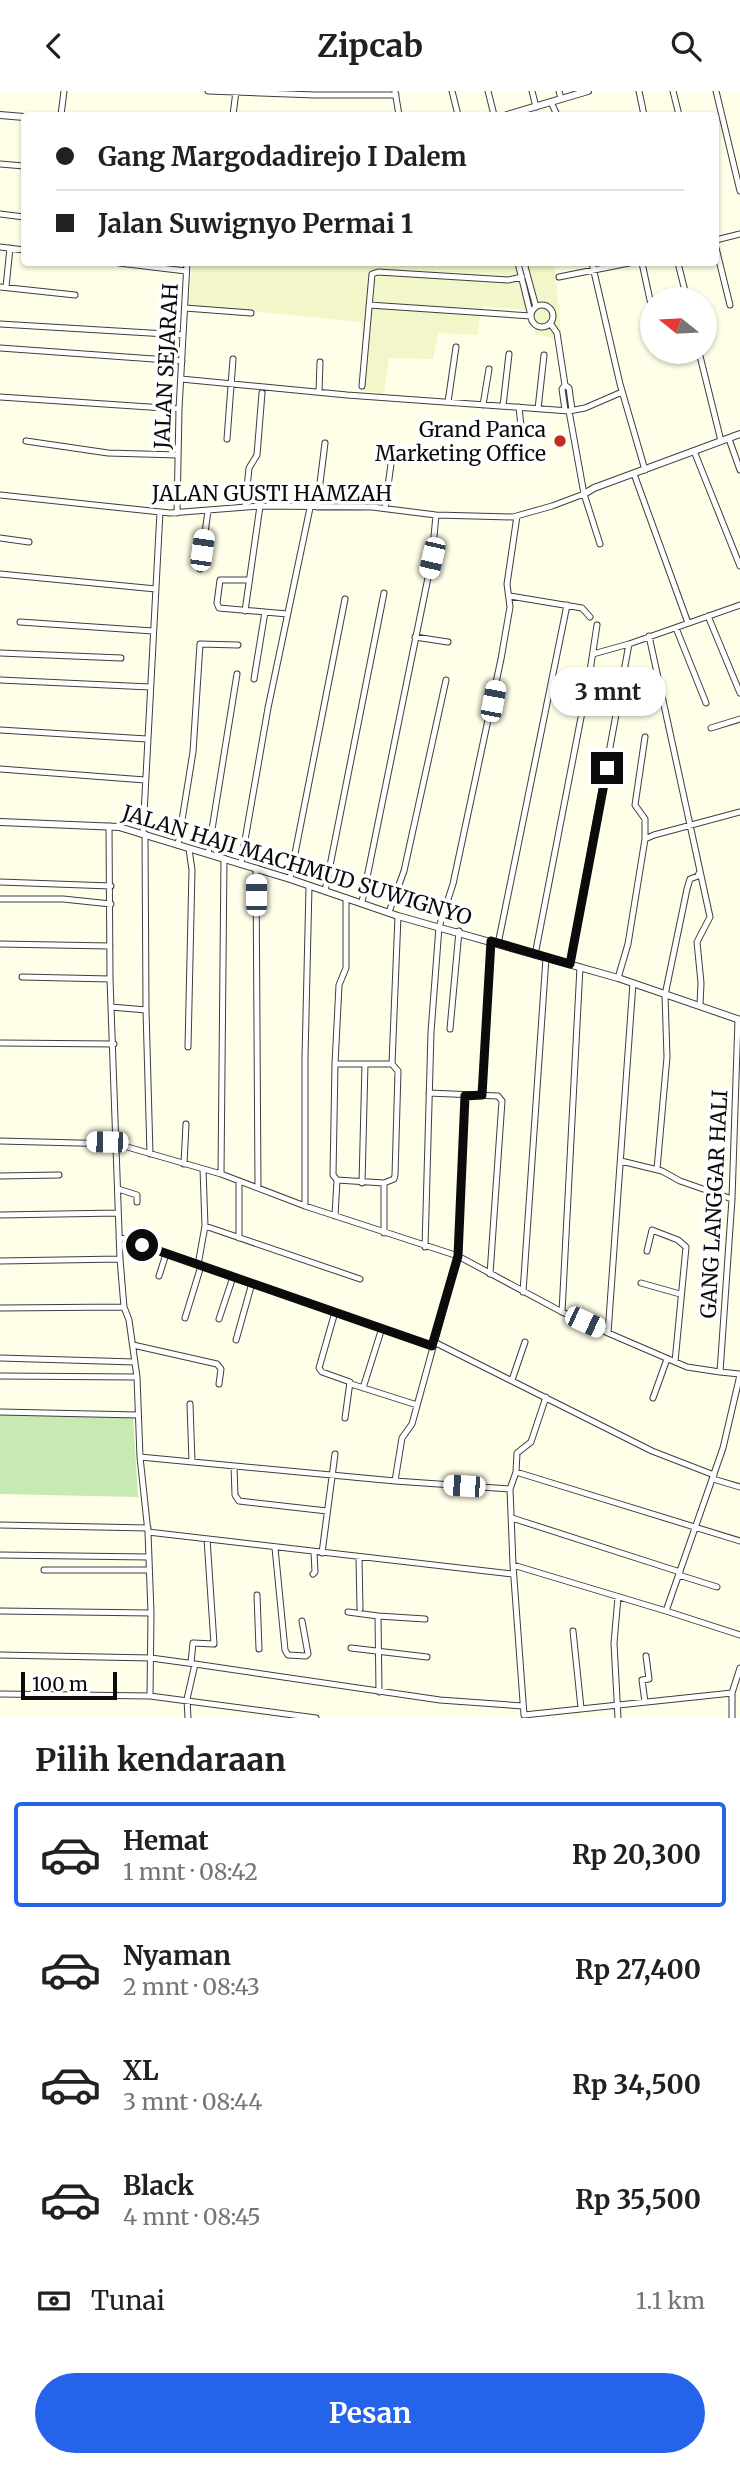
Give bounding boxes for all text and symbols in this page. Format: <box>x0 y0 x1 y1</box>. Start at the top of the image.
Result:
text: Zipcab <box>317 26 423 66</box>
icon: back <box>35 27 73 65</box>
icon: search <box>667 27 705 65</box>
text: Gang Margodadirejo I Dalem <box>98 140 467 173</box>
text: Jalan Suwignyo Permai 1 <box>98 207 413 240</box>
street label: JALAN SEJARAH <box>148 282 184 451</box>
north arrow <box>640 287 718 364</box>
map controls <box>640 287 717 364</box>
place label: Grand Panca Marketing Office <box>375 416 546 467</box>
marker: Grand Panca Marketing Office <box>552 433 568 449</box>
street label: JALAN GUSTI HAMZAH <box>151 480 392 507</box>
car <box>189 528 216 572</box>
car <box>418 535 447 581</box>
callout: 3 mnt <box>549 667 665 715</box>
text: 3 mnt <box>575 677 641 706</box>
car <box>479 678 508 724</box>
route end <box>591 752 623 784</box>
street label: JALAN HAJI MACHMUD SUWIGNYO <box>118 799 475 931</box>
car <box>246 874 267 916</box>
street label: GANG LANGGAR HALI <box>695 1089 733 1319</box>
car <box>86 1131 129 1153</box>
route start <box>126 1229 158 1261</box>
car <box>562 1304 609 1340</box>
car <box>443 1474 486 1498</box>
scale bar <box>21 1669 117 1701</box>
text: 100 m <box>32 1672 88 1696</box>
text: Pilih kendaraan <box>35 1740 286 1780</box>
icon: car <box>39 1823 102 1886</box>
text: Hemat <box>123 1824 209 1857</box>
text: Rp 20,300 <box>572 1838 701 1871</box>
text: 1 mnt · 08:42 <box>123 1857 258 1886</box>
icon: car <box>39 1938 102 2001</box>
text: Nyaman <box>123 1939 231 1972</box>
text: Rp 27,400 <box>575 1953 701 1986</box>
text: 2 mnt · 08:43 <box>123 1972 260 2001</box>
icon: car <box>39 2053 102 2116</box>
text: XL <box>123 2054 159 2087</box>
text: Rp 34,500 <box>572 2068 701 2101</box>
text: 3 mnt · 08:44 <box>123 2087 262 2116</box>
icon: car <box>39 2168 102 2231</box>
text: Black <box>123 2169 194 2202</box>
text: Rp 35,500 <box>575 2183 701 2216</box>
text: 4 mnt · 08:45 <box>123 2202 261 2231</box>
icon: cash <box>35 2282 73 2320</box>
text: Tunai <box>91 2284 165 2317</box>
text: 1.1 km <box>636 2286 705 2315</box>
button: Pesan <box>35 2373 705 2453</box>

